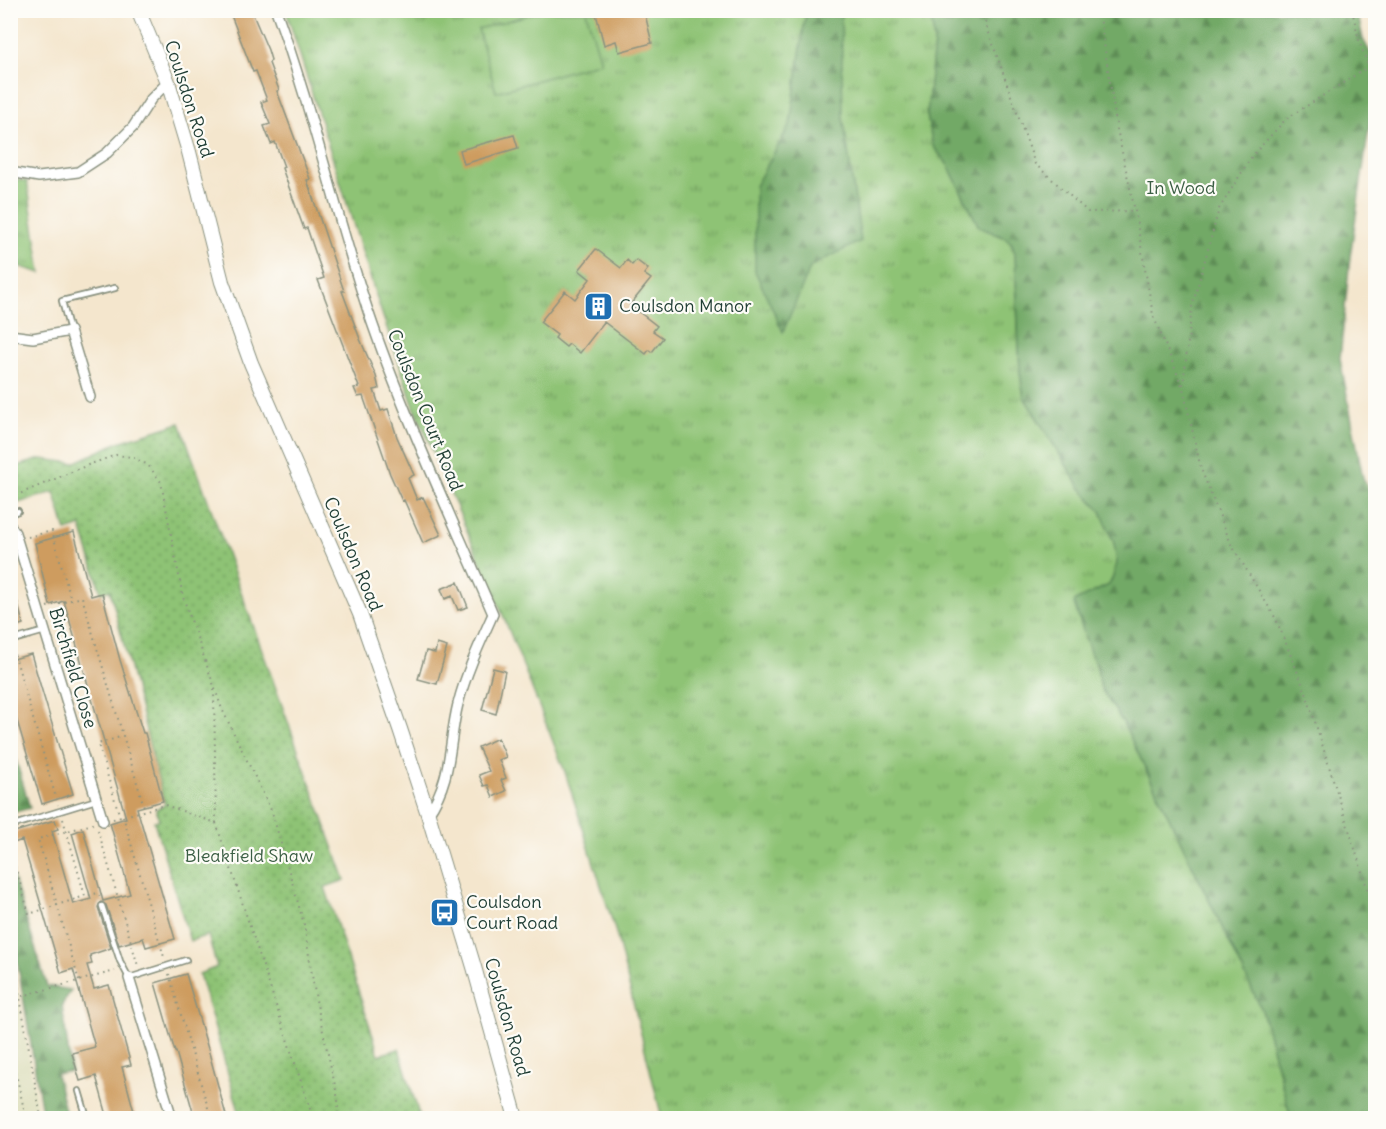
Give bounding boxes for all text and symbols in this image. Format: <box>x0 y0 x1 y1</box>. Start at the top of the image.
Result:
street label: Coulsdon Road <box>160 37 219 161</box>
park label: In Wood <box>1147 176 1216 199</box>
building icon: Coulsdon Manor <box>582 290 614 322</box>
place label: Coulsdon Manor <box>619 294 752 317</box>
street label: Coulsdon Court Road <box>383 326 469 494</box>
street label: Coulsdon Road <box>319 493 388 615</box>
street label: Birchfield Close <box>44 605 103 731</box>
park label: Bleakfield Shaw <box>185 844 313 867</box>
place label: Coulsdon Court Road <box>466 890 559 934</box>
bus stop icon: Coulsdon Court Road <box>429 896 461 928</box>
street label: Coulsdon Road <box>480 955 535 1079</box>

